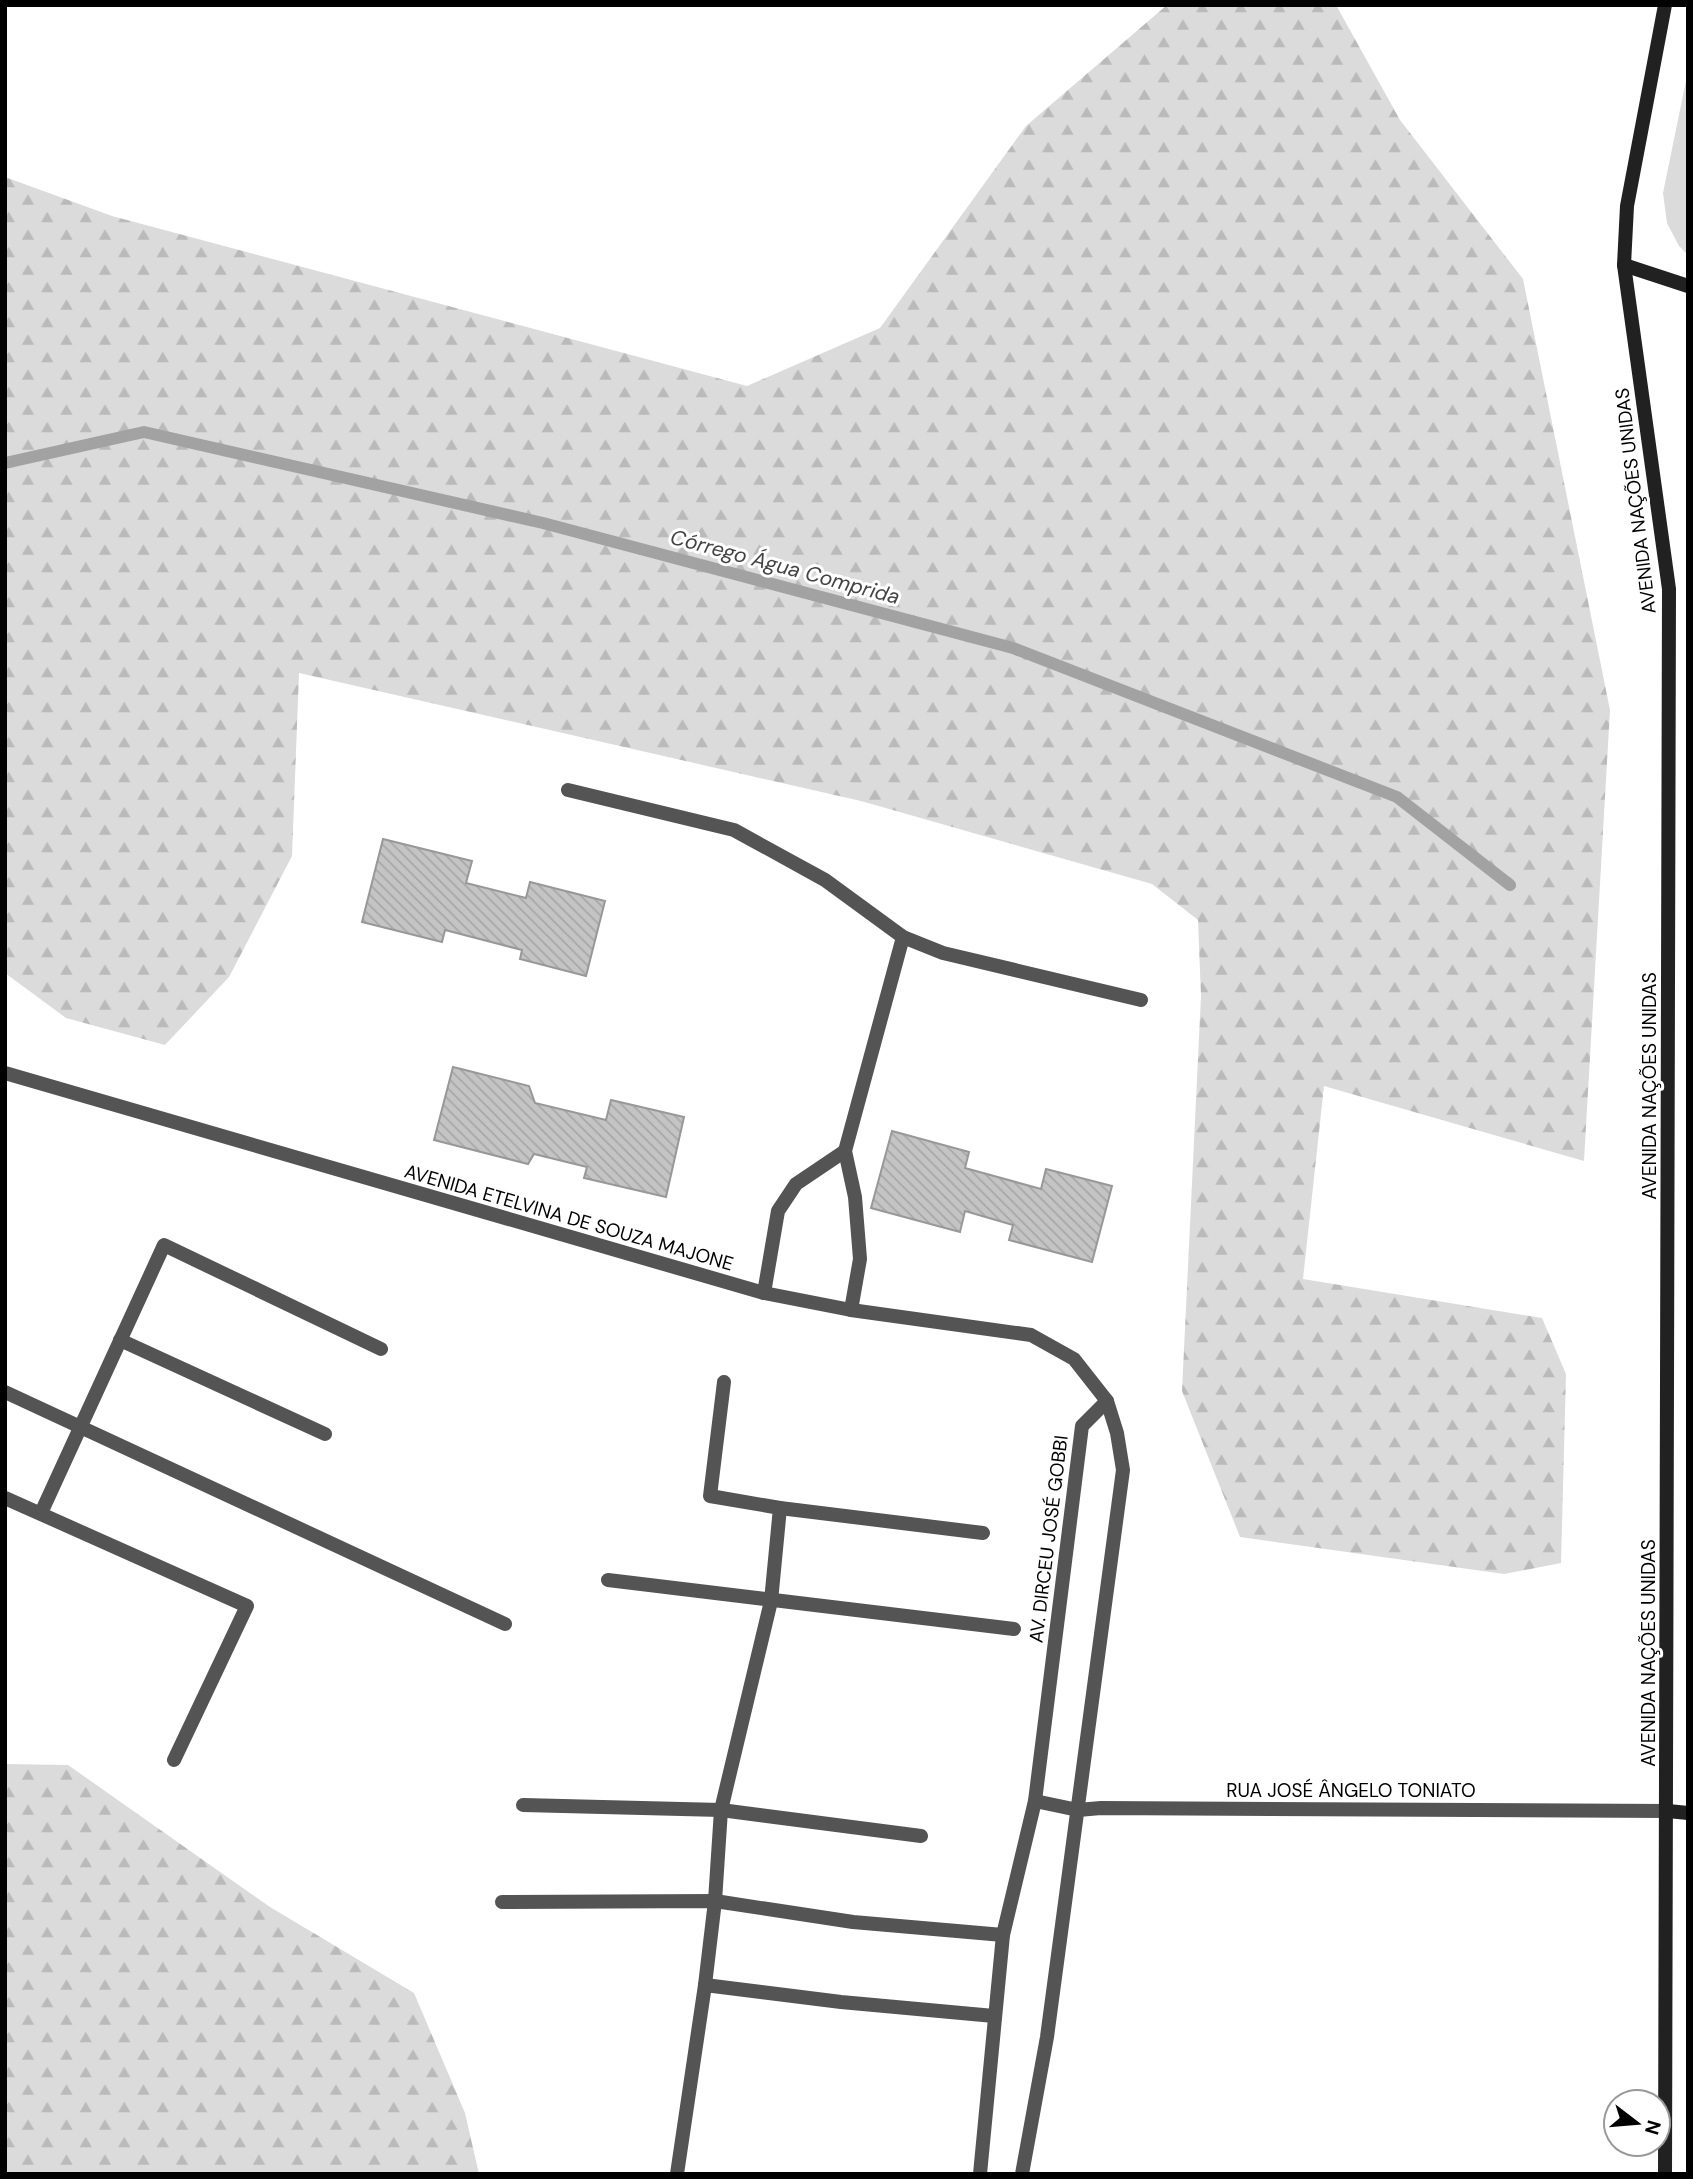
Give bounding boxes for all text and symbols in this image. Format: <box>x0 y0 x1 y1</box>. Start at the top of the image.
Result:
street label: AVENIDA NAÇÕES UNIDAS <box>1609 387 1662 615</box>
water label: Córrego Água Comprida <box>667 523 903 611</box>
street label: AVENIDA NAÇÕES UNIDAS <box>1637 972 1662 1200</box>
street label: AVENIDA ETELVINA DE SOUZA MAJONE <box>401 1158 736 1277</box>
street label: AV. DIRCEU JOSÉ GOBBI <box>1023 1434 1074 1644</box>
street label: AVENIDA NAÇÕES UNIDAS <box>1636 1539 1661 1767</box>
street label: RUA JOSÉ ÂNGELO TONIATO <box>1226 1778 1476 1803</box>
north arrow <box>1602 2088 1672 2158</box>
text: N <box>1639 2117 1667 2138</box>

